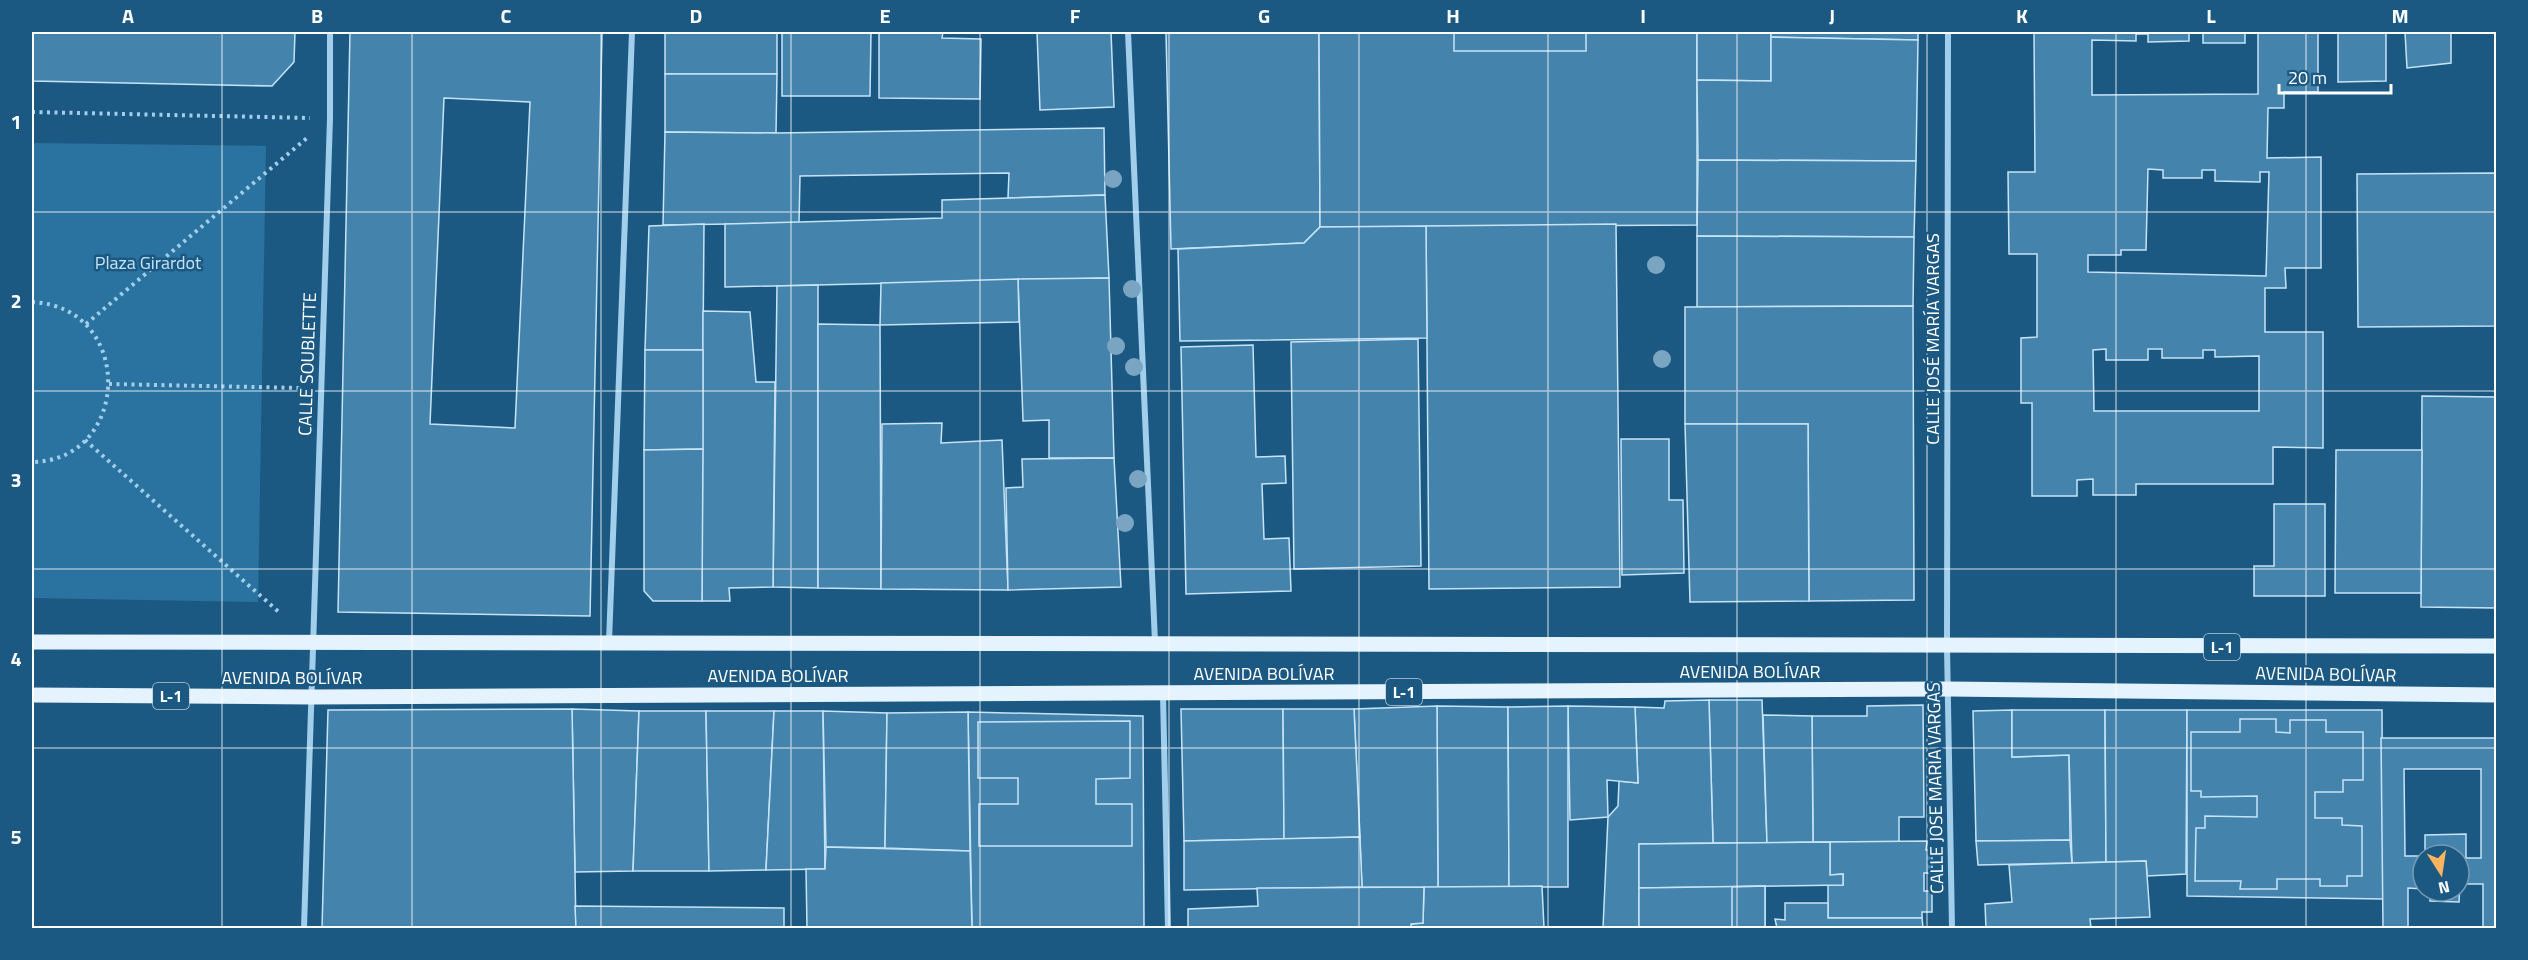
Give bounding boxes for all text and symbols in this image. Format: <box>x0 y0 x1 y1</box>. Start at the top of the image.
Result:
text: A <box>122 0 134 31</box>
text: B <box>311 0 323 31</box>
text: C <box>501 0 512 31</box>
text: D <box>690 0 702 31</box>
text: E <box>879 0 891 31</box>
text: F <box>1070 0 1081 31</box>
text: G <box>1258 0 1270 31</box>
text: H <box>1446 0 1460 31</box>
text: I <box>1640 0 1646 31</box>
text: J <box>1829 0 1835 31</box>
text: K <box>2016 0 2028 31</box>
text: L <box>2206 0 2216 31</box>
text: M <box>2391 0 2409 31</box>
scale bar <box>2279 57 2392 95</box>
text: 20 m <box>2288 64 2327 91</box>
text: 1 <box>10 106 22 137</box>
street label: CALLE JOSÉ MARÍA VARGAS <box>1919 233 1946 445</box>
park label: Plaza Girardot <box>95 249 202 276</box>
text: 2 <box>10 285 22 316</box>
street label: CALLE SOUBLETTE <box>291 292 323 436</box>
text: 3 <box>10 464 22 495</box>
road number: L-1 <box>2204 634 2240 660</box>
text: 4 <box>10 643 22 674</box>
street label: AVENIDA BOLÍVAR <box>1679 658 1821 685</box>
street label: AVENIDA BOLÍVAR <box>2255 659 2397 689</box>
street label: AVENIDA BOLÍVAR <box>1193 660 1335 687</box>
street label: AVENIDA BOLÍVAR <box>707 662 849 689</box>
street label: AVENIDA BOLÍVAR <box>221 664 363 691</box>
road number: L-1 <box>1386 679 1422 705</box>
street label: CALLE JOSE MARIA VARGAS <box>1920 682 1950 894</box>
road number: L-1 <box>153 683 189 709</box>
text: 5 <box>10 821 22 852</box>
north arrow <box>2411 843 2471 903</box>
text: N <box>2436 875 2452 901</box>

